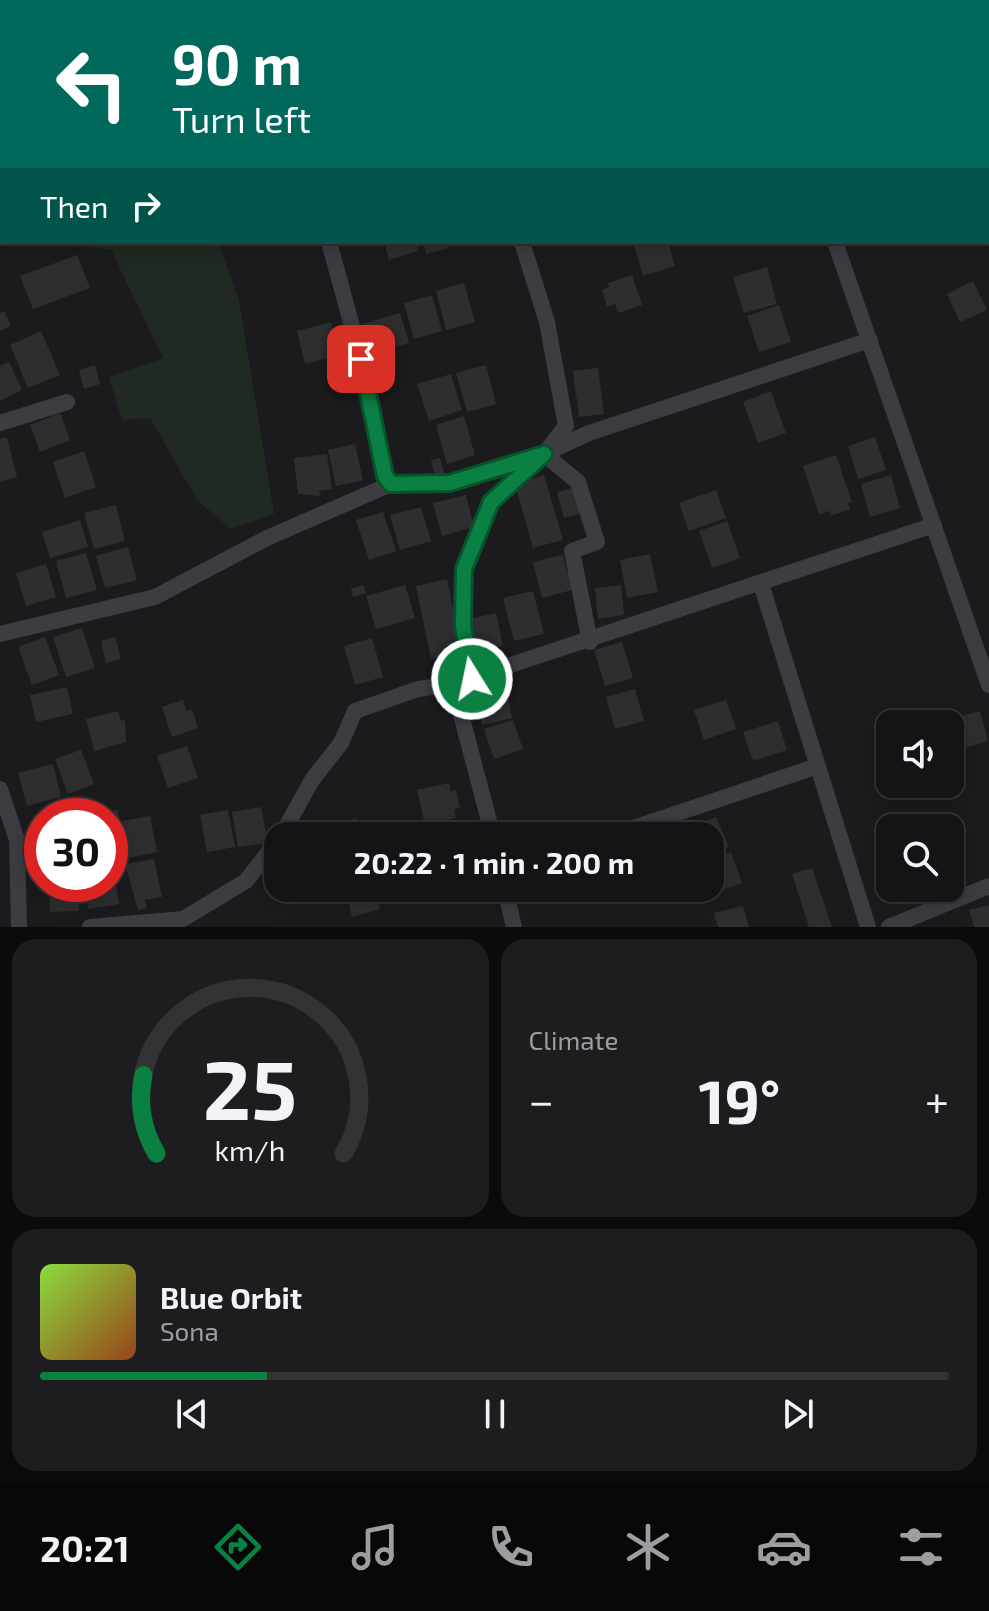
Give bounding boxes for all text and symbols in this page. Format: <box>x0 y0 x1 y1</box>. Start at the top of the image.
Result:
text: 90 m <box>172 29 302 96</box>
icon: left <box>40 32 144 136</box>
text: Turn left <box>172 97 311 140</box>
icon: right <box>124 184 168 228</box>
text: Then <box>40 188 108 224</box>
pin <box>327 325 395 393</box>
icon: arrive <box>339 337 383 381</box>
position arrow <box>430 637 514 721</box>
map controls <box>876 710 964 902</box>
button: sound <box>876 710 964 798</box>
speed limit sign: 30 <box>24 798 128 902</box>
button: search <box>876 814 964 902</box>
text: 20:22 · 1 min · 200 m <box>354 844 634 880</box>
text: Climate <box>529 1024 618 1055</box>
text: 25 <box>203 1037 297 1137</box>
text: 19° <box>699 1064 780 1136</box>
text: − <box>529 1073 554 1126</box>
text: + <box>925 1073 949 1126</box>
text: km/h <box>215 1132 286 1167</box>
text: Blue Orbit <box>160 1279 302 1315</box>
text: Sona <box>160 1315 219 1346</box>
icon: previous <box>170 1392 214 1436</box>
icon: pause <box>473 1392 517 1436</box>
icon: next <box>776 1392 820 1436</box>
icon: directions <box>210 1519 266 1575</box>
icon: music <box>347 1519 403 1575</box>
icon: phone <box>483 1519 539 1575</box>
icon: climate <box>620 1519 676 1575</box>
icon: car <box>756 1519 812 1575</box>
icon: filters <box>893 1519 949 1575</box>
text: 20:21 <box>40 1526 130 1569</box>

